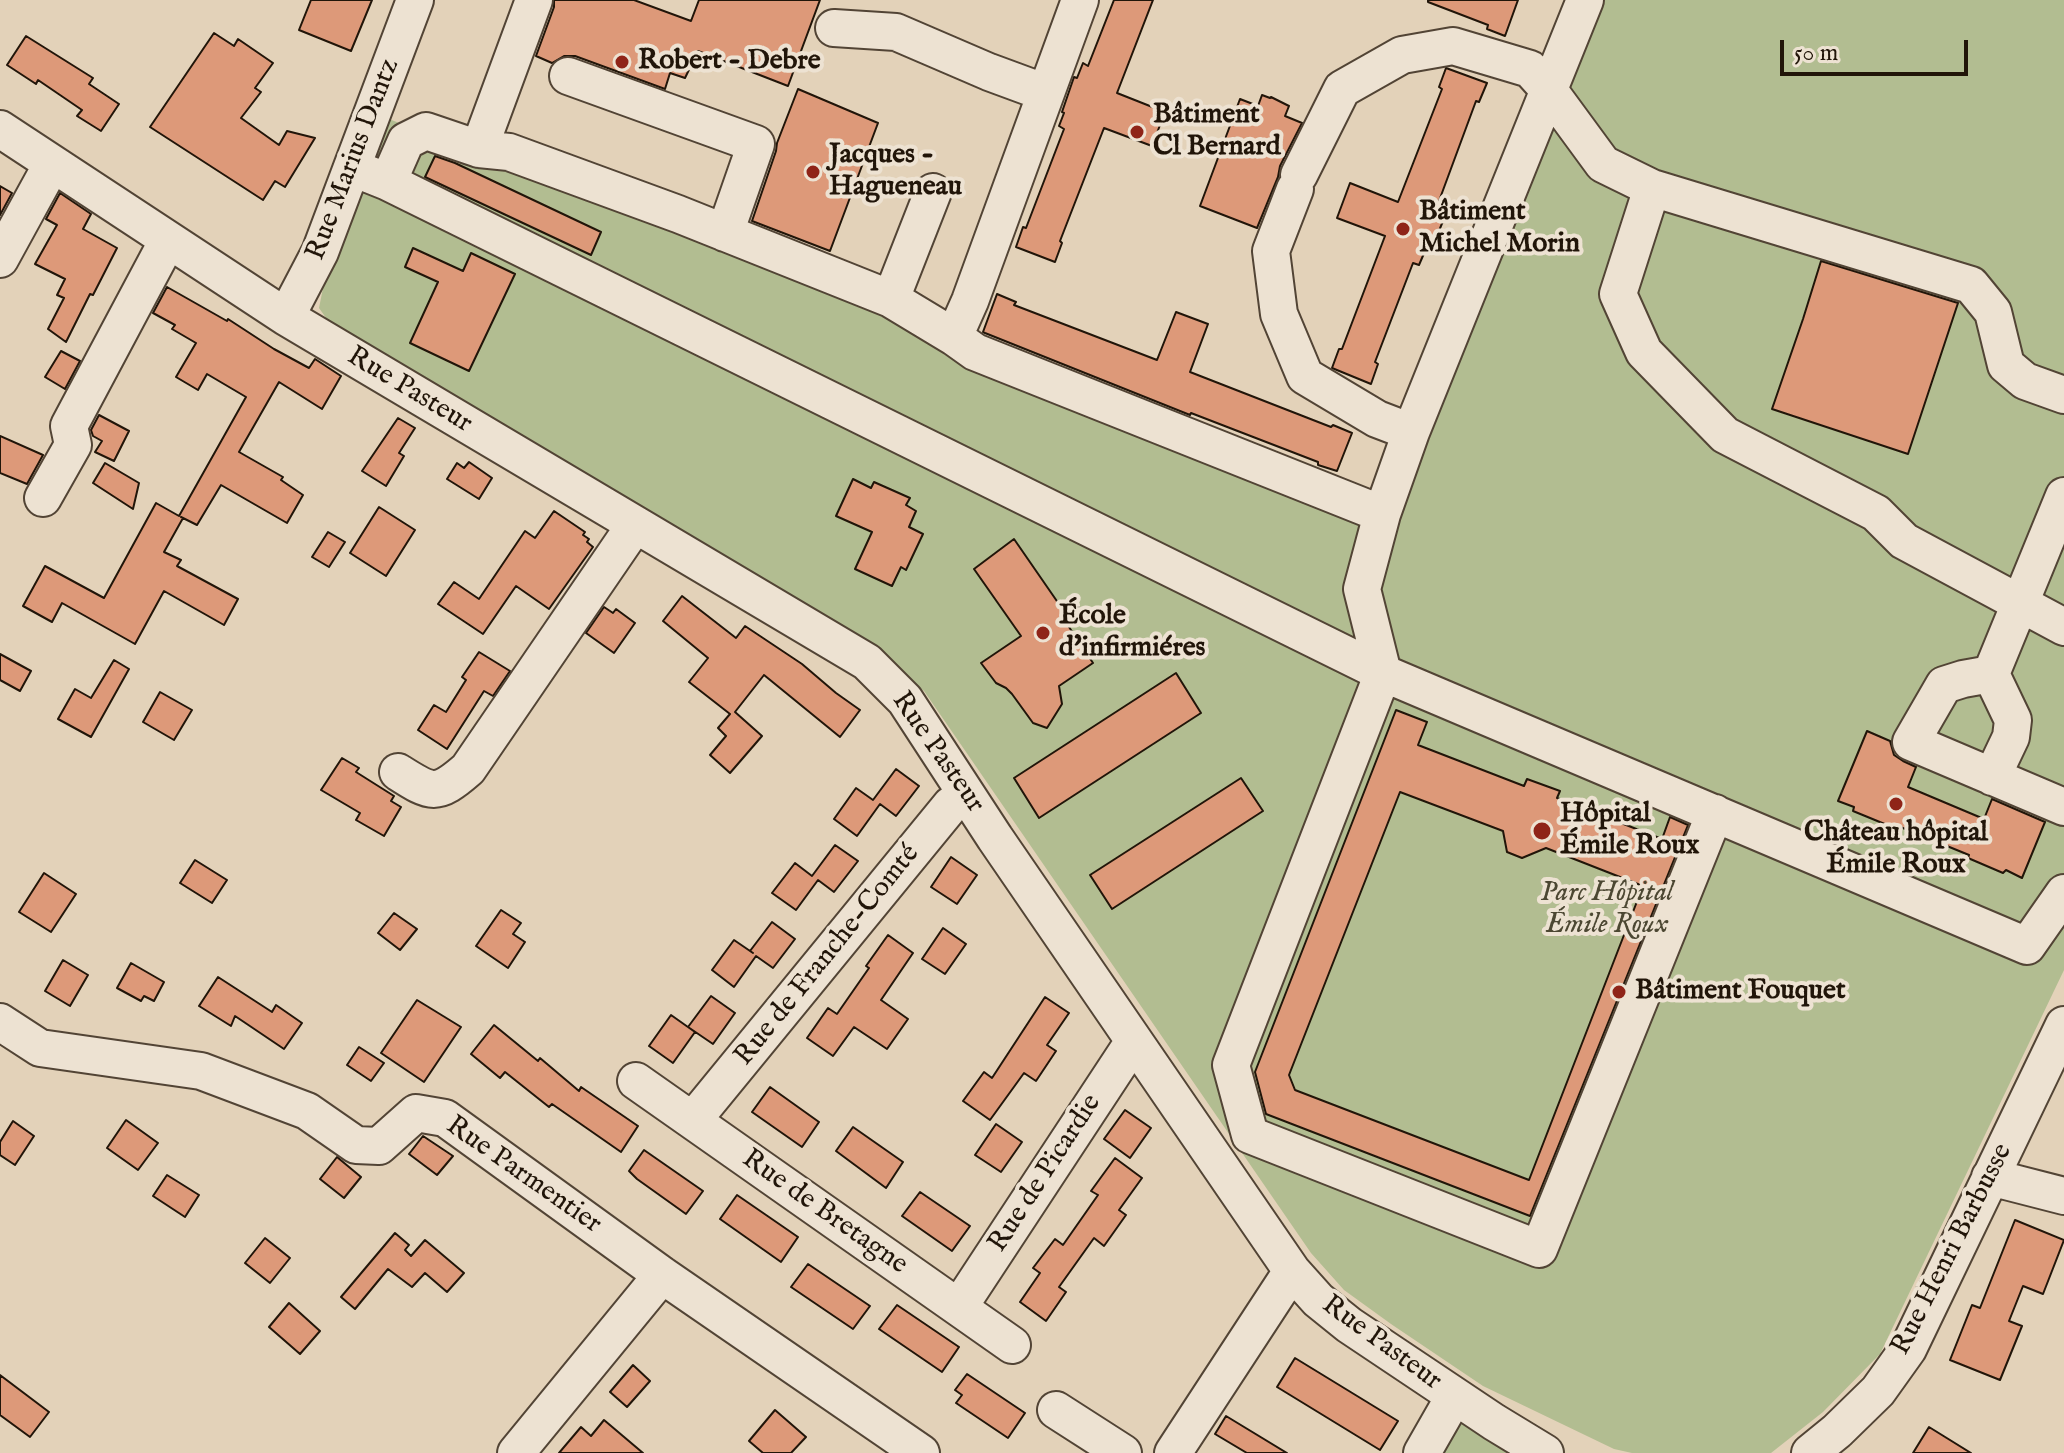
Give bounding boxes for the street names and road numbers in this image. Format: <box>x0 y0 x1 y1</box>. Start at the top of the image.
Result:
street label: Rue Marius Dantz <box>300 54 408 266</box>
street label: Rue Pasteur <box>340 341 478 441</box>
street label: Rue Pasteur <box>883 686 991 820</box>
street label: Rue de Franche-Comté <box>728 839 928 1073</box>
street label: Rue de Picardie <box>982 1089 1110 1259</box>
street label: Rue Parmentier <box>439 1110 607 1242</box>
street label: Rue Henri Barbusse <box>1885 1139 2021 1361</box>
street label: Rue de Bretagne <box>735 1143 913 1283</box>
street label: Rue Pasteur <box>1315 1289 1447 1399</box>

